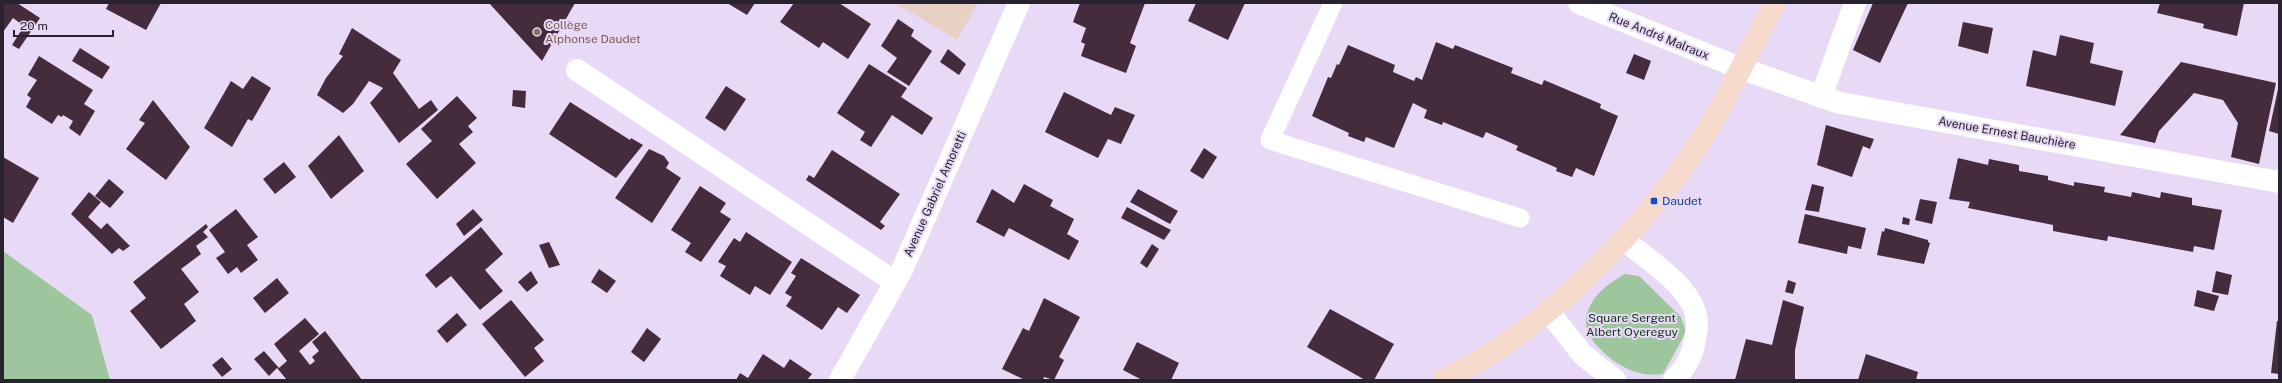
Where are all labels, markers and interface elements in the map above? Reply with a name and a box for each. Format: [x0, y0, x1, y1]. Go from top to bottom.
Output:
street label: Rue André Malraux [1607, 9, 1712, 63]
scale bar [14, 12, 113, 38]
place label: Collège Alphonse Daudet [545, 18, 641, 46]
text: 20 m [20, 19, 48, 33]
marker: Collège Alphonse Daudet [532, 27, 542, 37]
street label: Avenue Ernest Bauchière [1937, 114, 2077, 152]
street label: Avenue Gabriel Amoretti [901, 129, 969, 259]
place label: Daudet [1662, 194, 1703, 208]
marker: Daudet [1649, 196, 1659, 206]
park label: Square Sergent Albert Oyereguy [1586, 311, 1679, 339]

